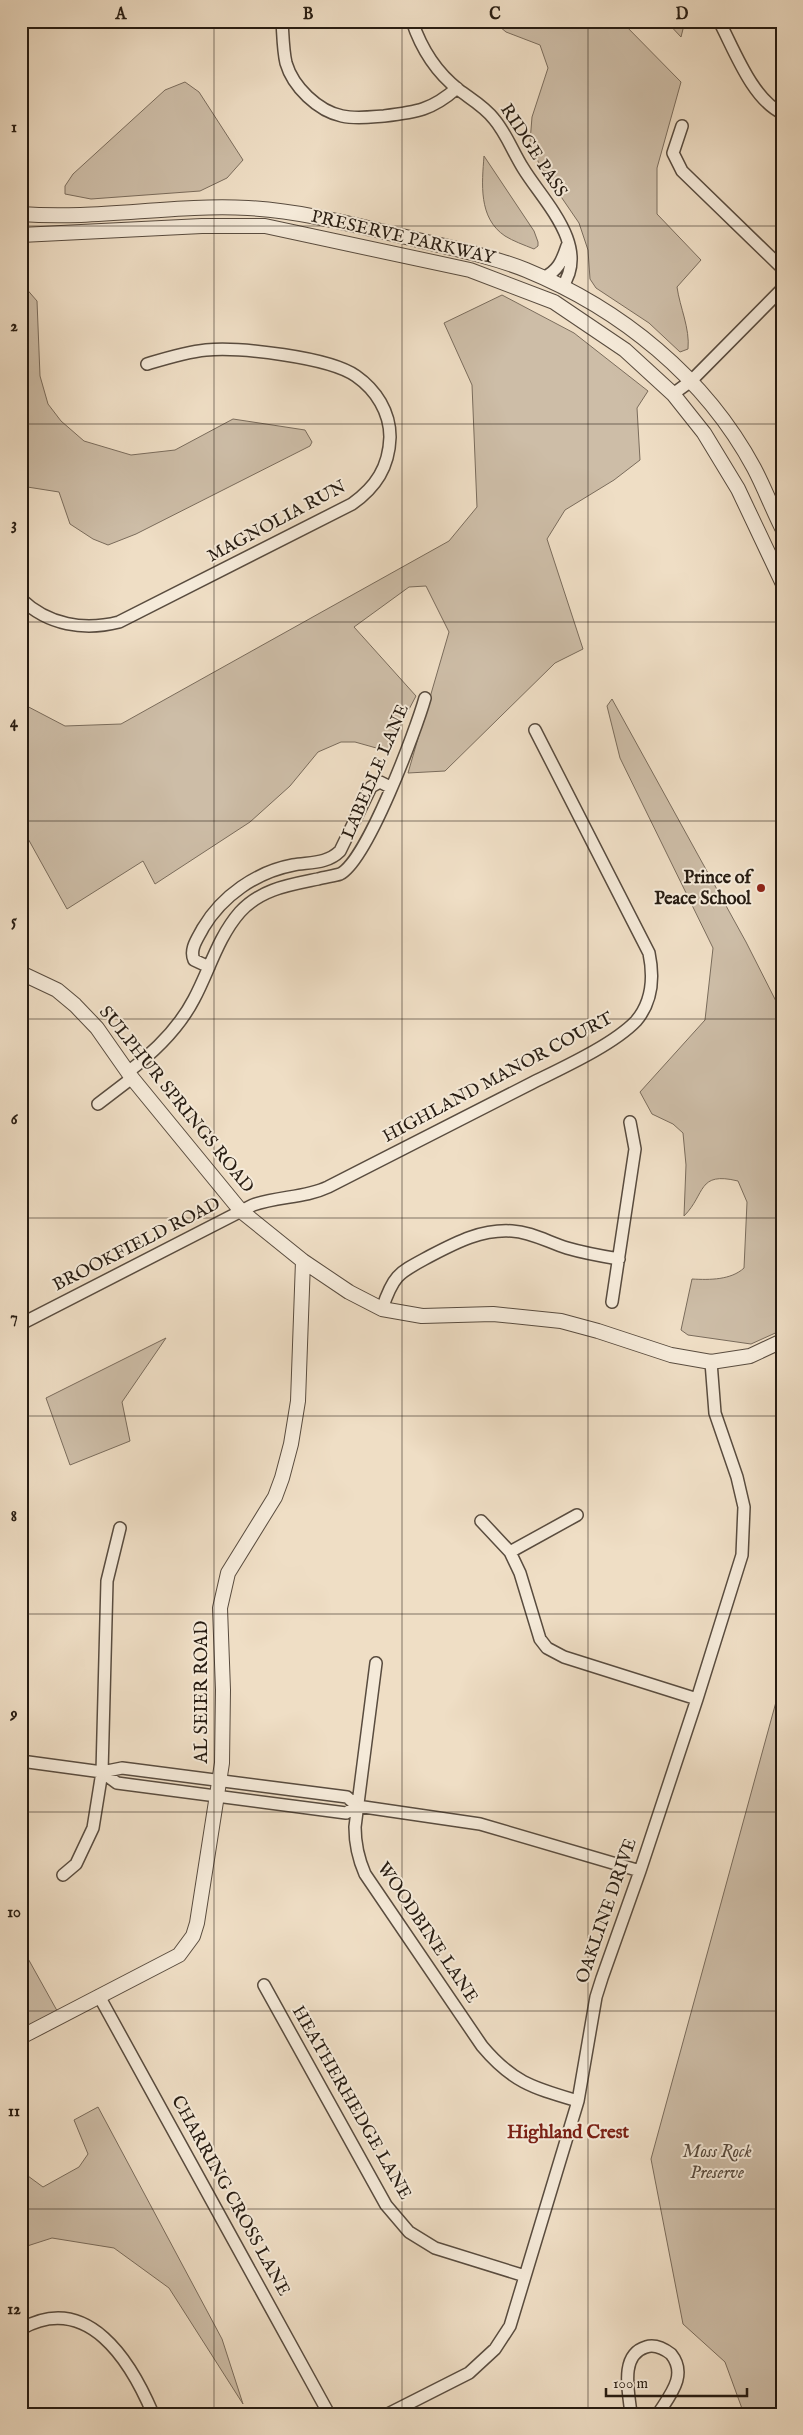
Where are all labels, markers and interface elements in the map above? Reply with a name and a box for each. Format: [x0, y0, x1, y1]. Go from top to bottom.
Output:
text: A [115, 5, 128, 25]
text: B [303, 5, 314, 25]
text: C [489, 5, 501, 25]
text: D [676, 5, 689, 25]
street label: RIDGE PASS [494, 100, 572, 202]
text: 1 [11, 118, 17, 138]
street label: PRESERVE PARKWAY [309, 206, 498, 271]
text: 2 [10, 317, 18, 337]
street label: MAGNOLIA RUN [204, 476, 351, 568]
text: 3 [11, 515, 17, 535]
street label: LABELLE LANE [337, 701, 415, 843]
text: 4 [10, 713, 19, 733]
place label: Prince of Peace School [654, 867, 754, 911]
marker: Prince of Peace School [755, 882, 767, 894]
text: 5 [11, 912, 17, 932]
street label: SULPHUR SPRINGS ROAD [93, 1002, 259, 1198]
street label: HIGHLAND MANOR COURT [379, 1007, 617, 1149]
text: 6 [11, 1110, 19, 1130]
street label: BROOKFIELD ROAD [49, 1193, 225, 1297]
text: 7 [10, 1308, 18, 1328]
text: 8 [11, 1507, 17, 1527]
street label: AL SEIER ROAD [191, 1621, 214, 1764]
text: 9 [10, 1705, 18, 1725]
street label: OAKLINE DRIVE [571, 1835, 643, 1987]
street label: WOODBINE LANE [371, 1858, 483, 2008]
text: 10 [7, 1903, 21, 1923]
street label: HEATHERHEDGE LANE [286, 2002, 416, 2204]
street label: CHARRING CROSS LANE [165, 2092, 295, 2300]
text: 11 [8, 2102, 20, 2122]
district label: Highland Crest [507, 2121, 629, 2145]
park label: Moss Rock Preserve [682, 2141, 752, 2185]
text: 12 [7, 2300, 21, 2320]
scale bar [606, 2365, 747, 2397]
text: 100 m [613, 2374, 649, 2393]

